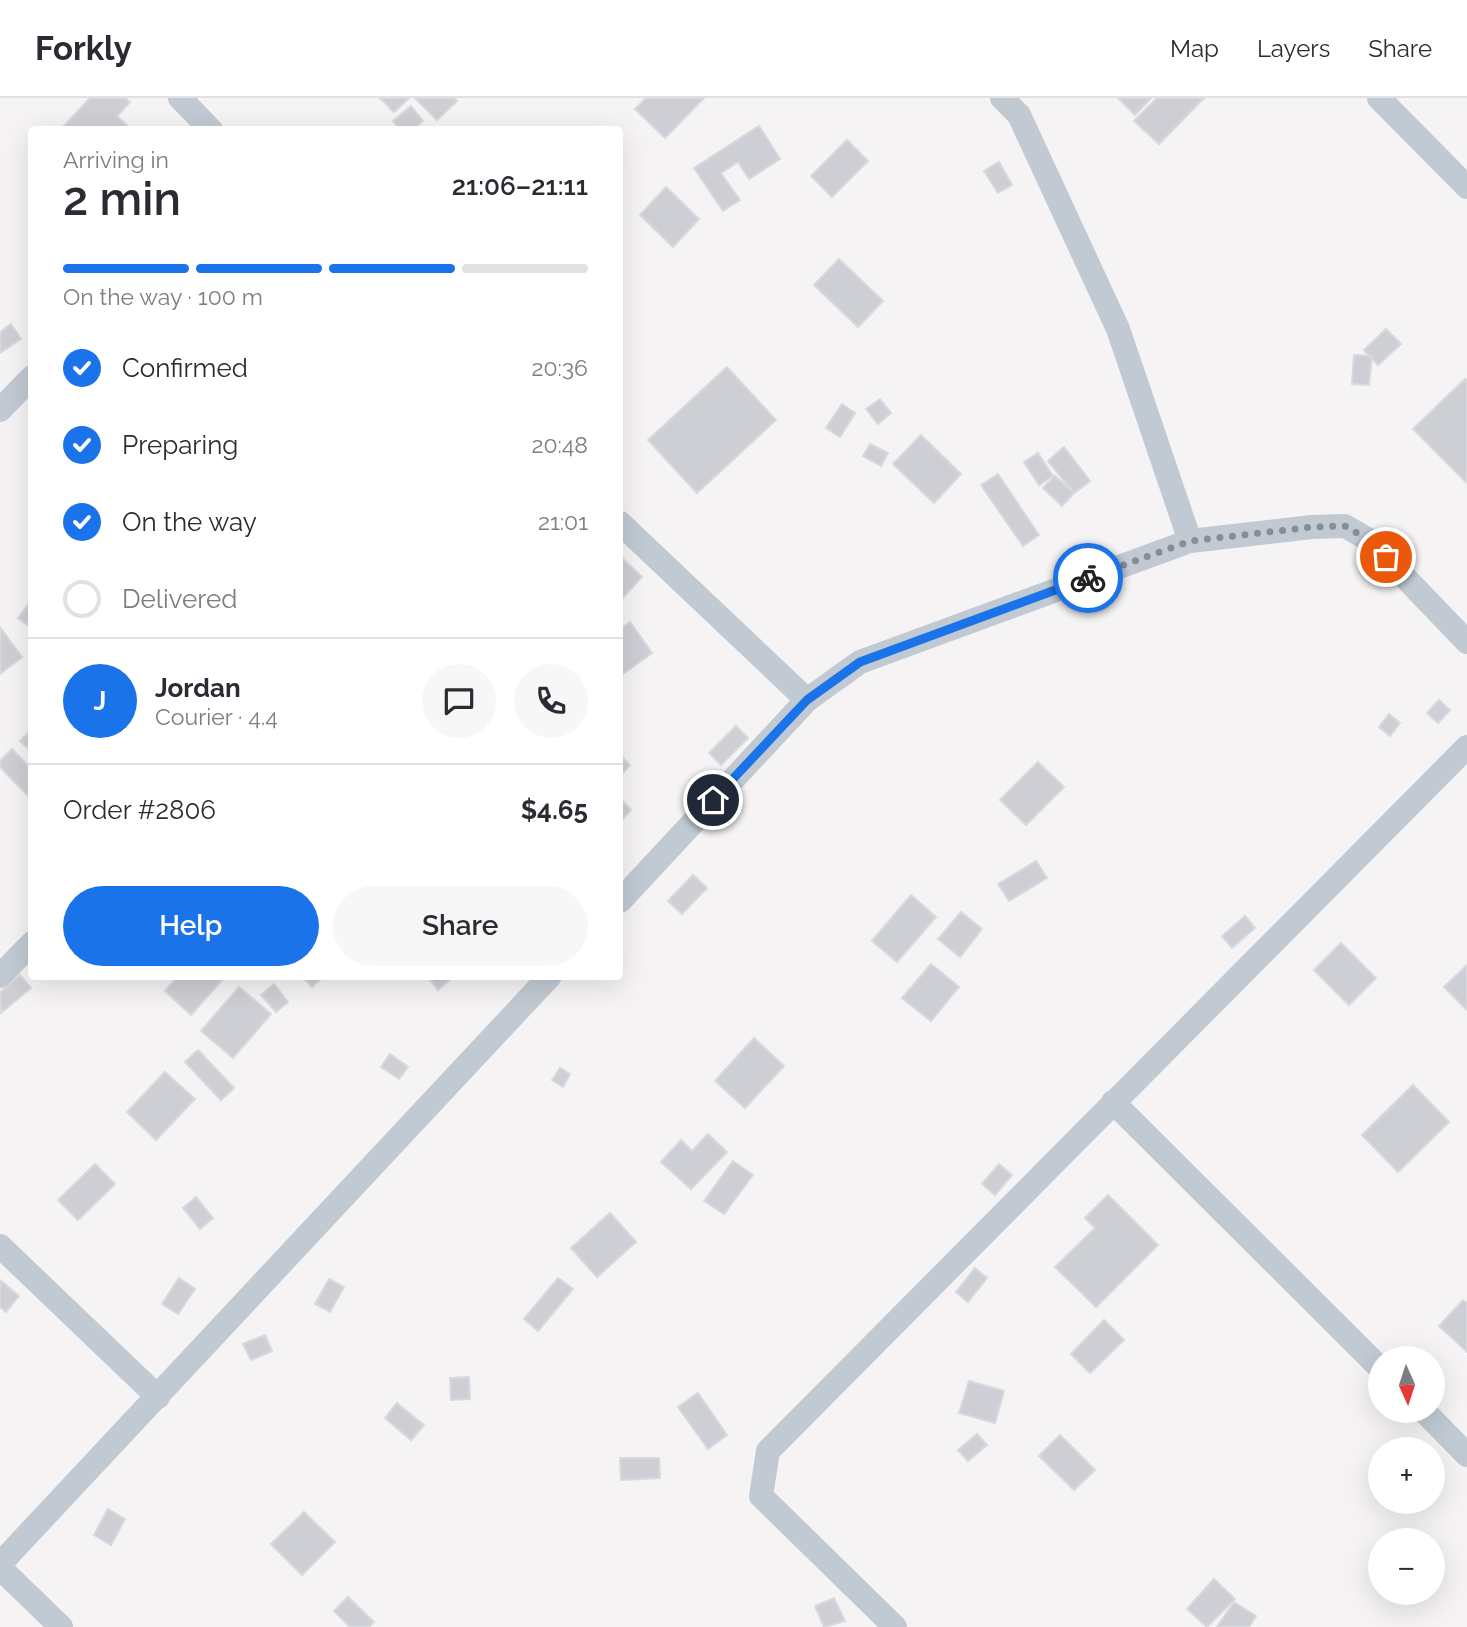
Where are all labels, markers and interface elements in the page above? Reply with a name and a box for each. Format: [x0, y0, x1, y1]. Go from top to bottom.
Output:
text: Forkly [35, 29, 132, 68]
text: Map [1170, 34, 1219, 63]
text: Layers [1257, 34, 1330, 63]
text: Share [1368, 34, 1432, 63]
text: Arriving in [63, 146, 169, 173]
text: 21:06–21:11 [452, 171, 588, 201]
text: 2 min [63, 172, 181, 226]
text: On the way · 100 m [63, 283, 263, 310]
icon: check [63, 349, 101, 387]
text: Confirmed [122, 353, 248, 383]
text: 20:36 [531, 354, 588, 381]
icon: check [63, 426, 101, 464]
text: Preparing [122, 430, 238, 460]
text: 20:48 [531, 431, 588, 458]
icon: check [63, 503, 101, 541]
text: On the way [122, 507, 257, 537]
text: 21:01 [538, 508, 588, 535]
pin [1356, 527, 1416, 587]
icon: bag [1367, 538, 1405, 576]
courier [1053, 543, 1123, 613]
icon: bike [1069, 559, 1107, 597]
text: Delivered [122, 584, 237, 614]
button: chat [422, 664, 496, 738]
button: phone [514, 664, 588, 738]
text: Jordan [155, 673, 241, 703]
text: J [94, 686, 106, 716]
text: Courier · 4.4 [155, 703, 278, 730]
pin [683, 770, 743, 830]
icon: home [694, 781, 732, 819]
text: Order #2806 [63, 795, 216, 825]
text: $4.65 [521, 795, 588, 825]
button: Help [63, 886, 319, 966]
button: Share [333, 886, 588, 966]
north arrow [1368, 1346, 1446, 1423]
map controls [1368, 1346, 1445, 1605]
button: + [1368, 1437, 1445, 1514]
button: − [1368, 1528, 1445, 1605]

